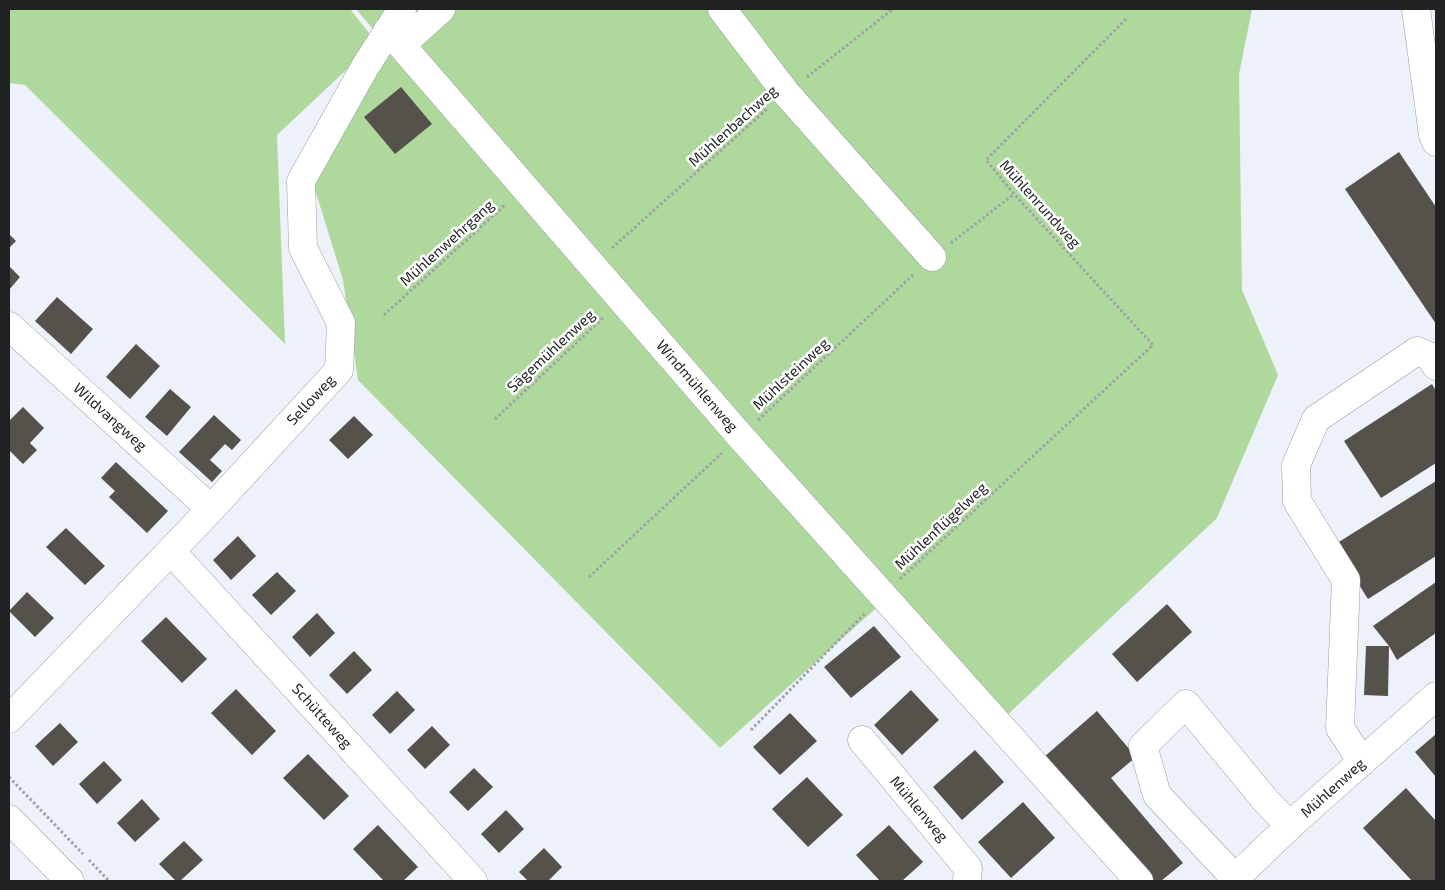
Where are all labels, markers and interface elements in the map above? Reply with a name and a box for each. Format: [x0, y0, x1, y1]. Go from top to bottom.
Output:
street label: Mühlenbachweg [684, 80, 781, 170]
street label: Mühlenrundweg [996, 156, 1085, 252]
street label: Mühlenwehrgang [396, 195, 498, 289]
street label: Sägemühlenweg [503, 305, 598, 396]
street label: Mühlsteinweg [749, 333, 833, 413]
street label: Windmühlenweg [653, 336, 743, 435]
street label: Selloweg [282, 370, 339, 428]
street label: Wildvangweg [70, 378, 152, 454]
street label: Mühlenflügelweg [890, 477, 991, 573]
street label: Schütteweg [289, 679, 357, 752]
street label: Mühlenweg [1296, 753, 1369, 821]
street label: Mühlenweg [887, 772, 953, 845]

